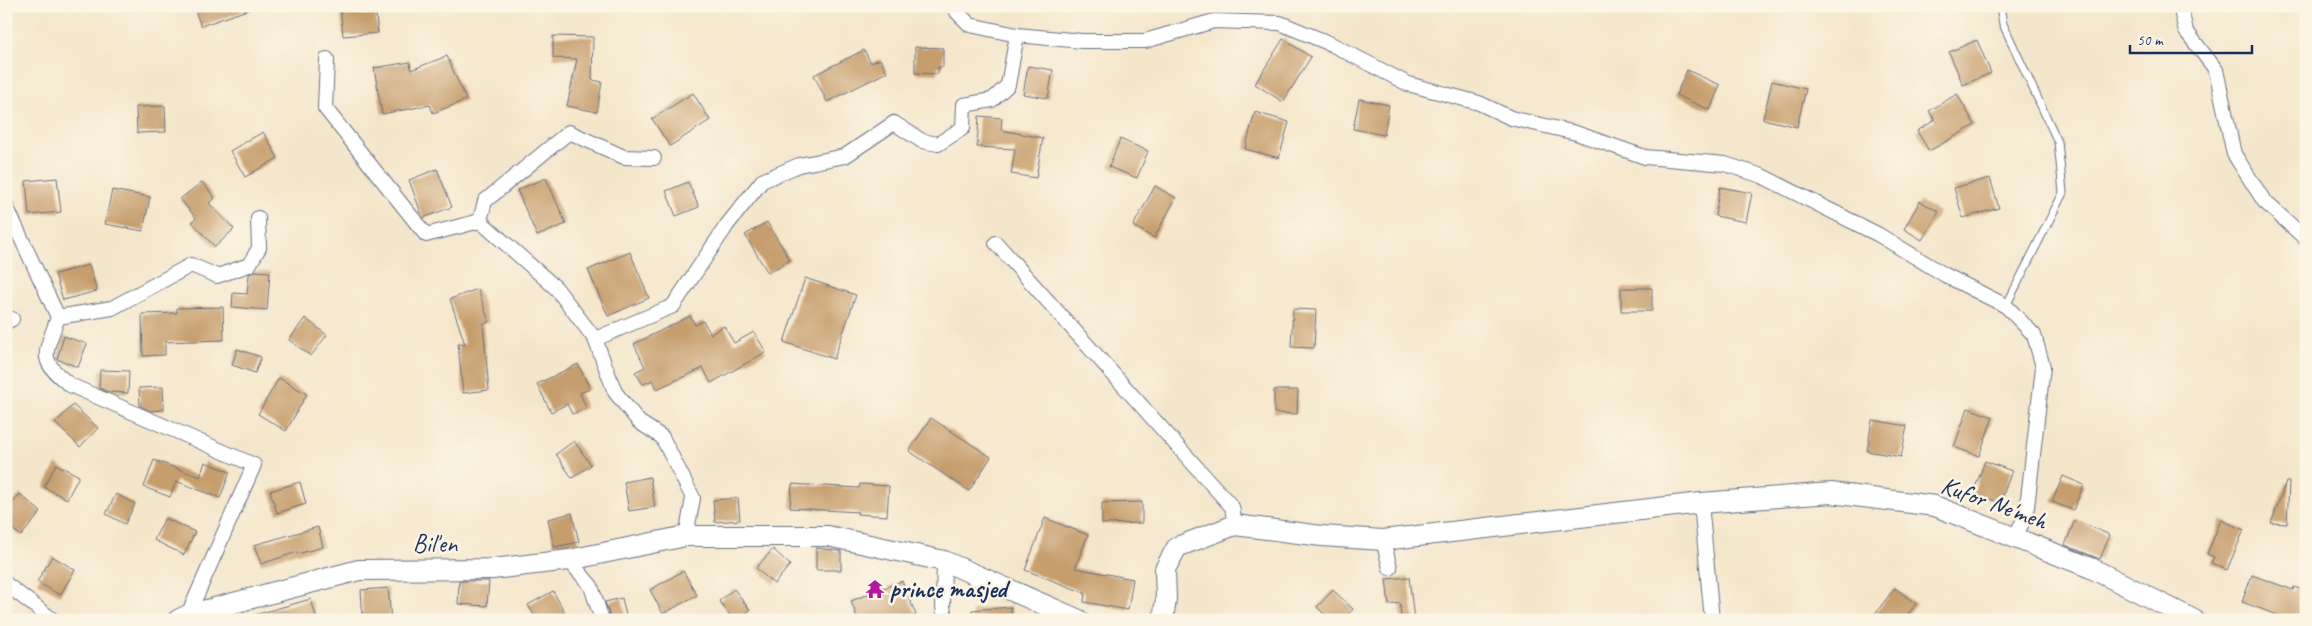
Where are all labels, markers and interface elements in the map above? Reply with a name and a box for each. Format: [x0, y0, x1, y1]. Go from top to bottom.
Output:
scale bar [2130, 22, 2252, 54]
text: 50 m [2137, 31, 2164, 50]
street label: Kufor Ne'meh [1937, 469, 2053, 537]
street label: Bil'en [413, 528, 458, 560]
place label: prince masjed [890, 573, 1012, 605]
temple icon: prince masjed [864, 578, 886, 600]

